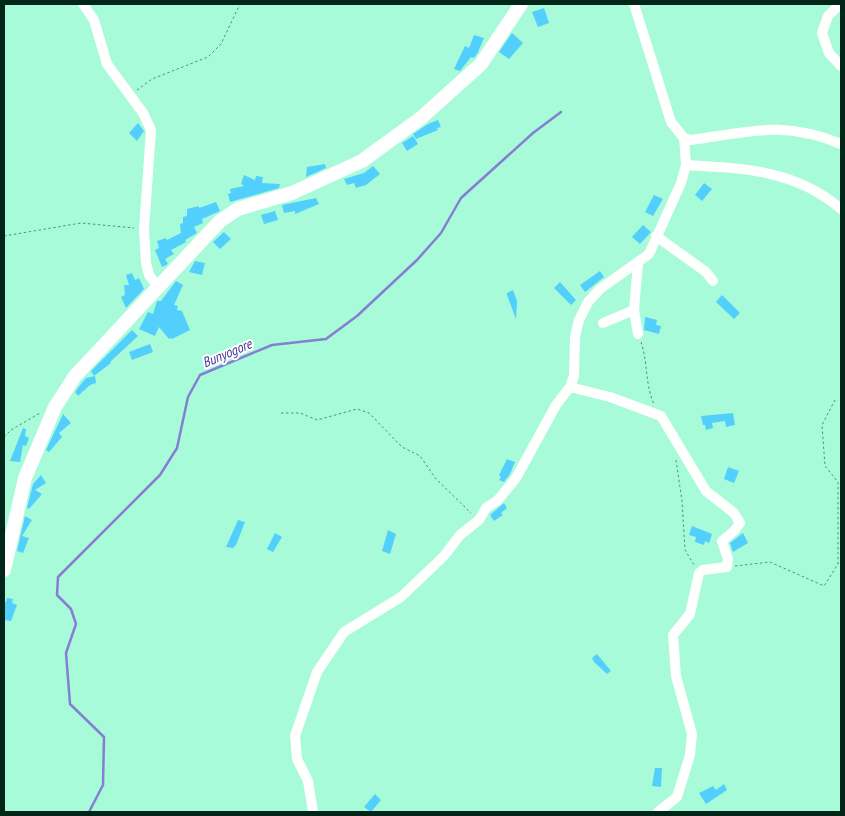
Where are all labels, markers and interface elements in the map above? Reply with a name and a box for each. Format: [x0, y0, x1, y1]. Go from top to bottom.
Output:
water label: Bunyogore [200, 334, 255, 371]

